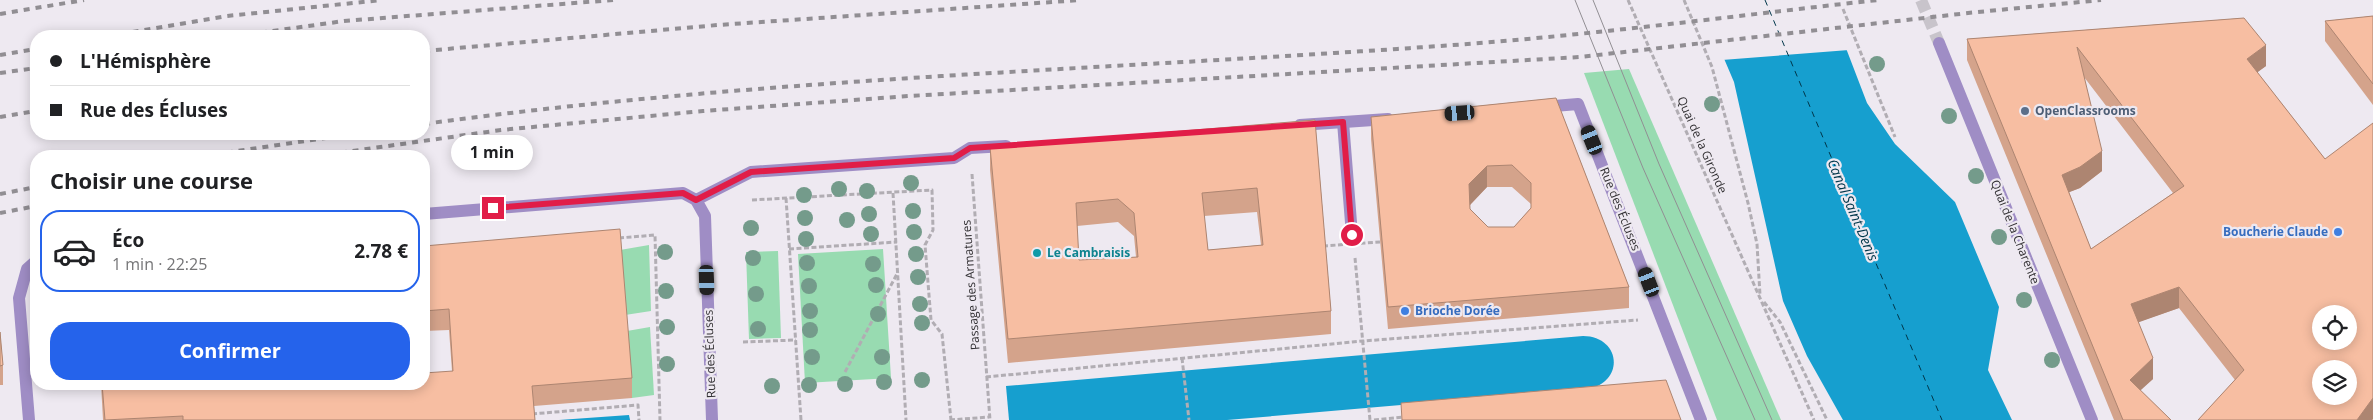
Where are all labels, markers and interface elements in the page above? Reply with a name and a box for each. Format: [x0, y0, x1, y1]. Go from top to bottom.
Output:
text: L'Hémisphère [80, 48, 211, 74]
street label: Quai de la Gironde [1673, 93, 1732, 196]
text: Rue des Écluses [80, 97, 228, 123]
place label: OpenClassrooms [2035, 102, 2136, 119]
car [1444, 104, 1475, 122]
marker: OpenClassrooms [2019, 105, 2031, 117]
car [1579, 123, 1604, 157]
callout: 1 min [452, 136, 534, 170]
text: 1 min [470, 141, 514, 163]
water label: Canal Saint-Denis [1823, 156, 1883, 264]
text: Choisir une course [50, 165, 253, 195]
street label: Rue des Écluses [1596, 165, 1645, 253]
street label: Quai de la Charente [1987, 177, 2044, 287]
route end [482, 197, 504, 219]
street label: Passage des Armatures [957, 219, 984, 351]
place label: Boucherie Claude [2223, 223, 2328, 240]
route start [1341, 224, 1363, 246]
marker: Boucherie Claude [2332, 226, 2344, 238]
text: Éco [112, 227, 144, 253]
icon: car [52, 229, 97, 274]
text: 2.78 € [354, 238, 408, 264]
place label: Le Cambraisis [1047, 244, 1130, 261]
marker: Le Cambraisis [1031, 247, 1043, 259]
text: 1 min · 22:25 [112, 253, 207, 275]
car [698, 265, 715, 295]
car [1636, 265, 1661, 299]
place label: Brioche Dorée [1415, 302, 1500, 319]
marker: Brioche Dorée [1399, 305, 1411, 317]
map controls [2312, 305, 2357, 405]
button: locate [2312, 305, 2357, 350]
street label: Rue des Écluses [699, 309, 720, 399]
button: Confirmer [50, 322, 410, 380]
button: layers [2312, 360, 2357, 405]

